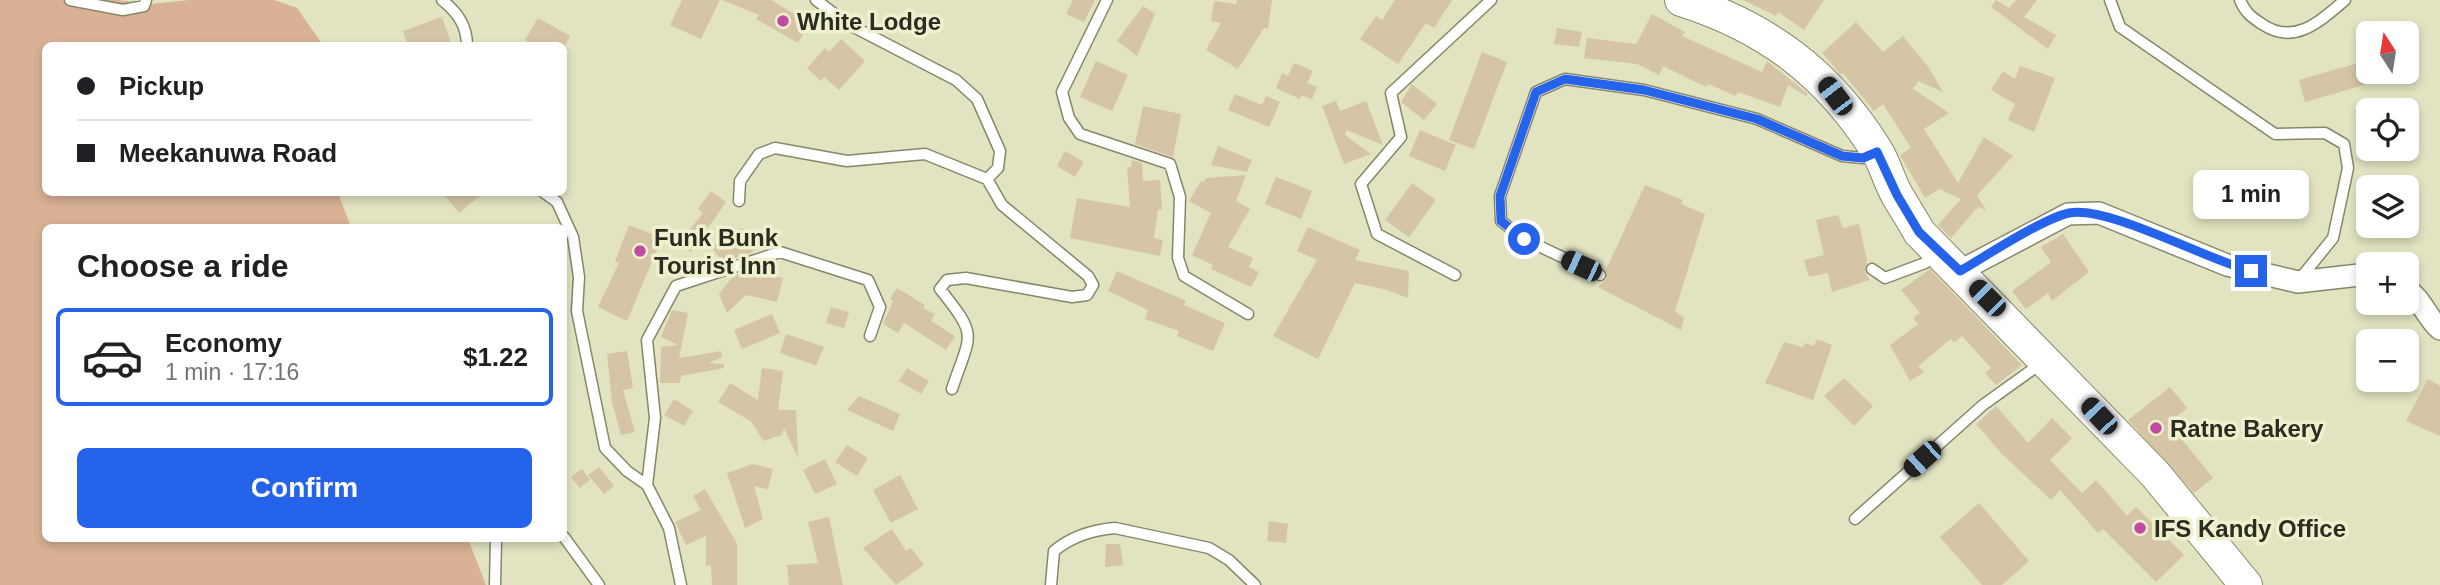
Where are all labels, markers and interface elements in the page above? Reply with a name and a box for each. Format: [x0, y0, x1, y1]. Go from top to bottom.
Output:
place label: White Lodge [797, 8, 941, 35]
marker: White Lodge [775, 13, 791, 29]
north arrow [2356, 21, 2418, 84]
map controls [2356, 21, 2419, 392]
text: Pickup [119, 71, 204, 101]
car [1814, 73, 1857, 119]
button: locate [2356, 98, 2419, 161]
text: Meekanuwa Road [119, 138, 337, 168]
callout: 1 min [2193, 170, 2309, 218]
button: layers [2356, 175, 2419, 238]
text: 1 min [2221, 181, 2281, 207]
route start [1508, 223, 1540, 255]
place label: Funk Bunk Tourist Inn [654, 224, 779, 279]
marker: Funk Bunk Tourist Inn [632, 243, 648, 259]
text: Choose a ride [77, 248, 289, 284]
car [1558, 248, 1605, 284]
button: + [2356, 252, 2419, 315]
route end [2235, 255, 2267, 287]
car [1965, 276, 2010, 320]
icon: car [81, 326, 144, 389]
text: Economy [165, 328, 282, 358]
button: − [2356, 329, 2419, 392]
text: $1.22 [463, 342, 528, 372]
text: 1 min · 17:16 [165, 359, 299, 385]
car [2077, 393, 2122, 439]
place label: Ratne Bakery [2170, 415, 2324, 442]
marker: Ratne Bakery [2148, 420, 2164, 436]
car [1900, 437, 1945, 481]
button: Confirm [77, 448, 532, 528]
place label: IFS Kandy Office [2154, 515, 2346, 542]
marker: IFS Kandy Office [2132, 520, 2148, 536]

